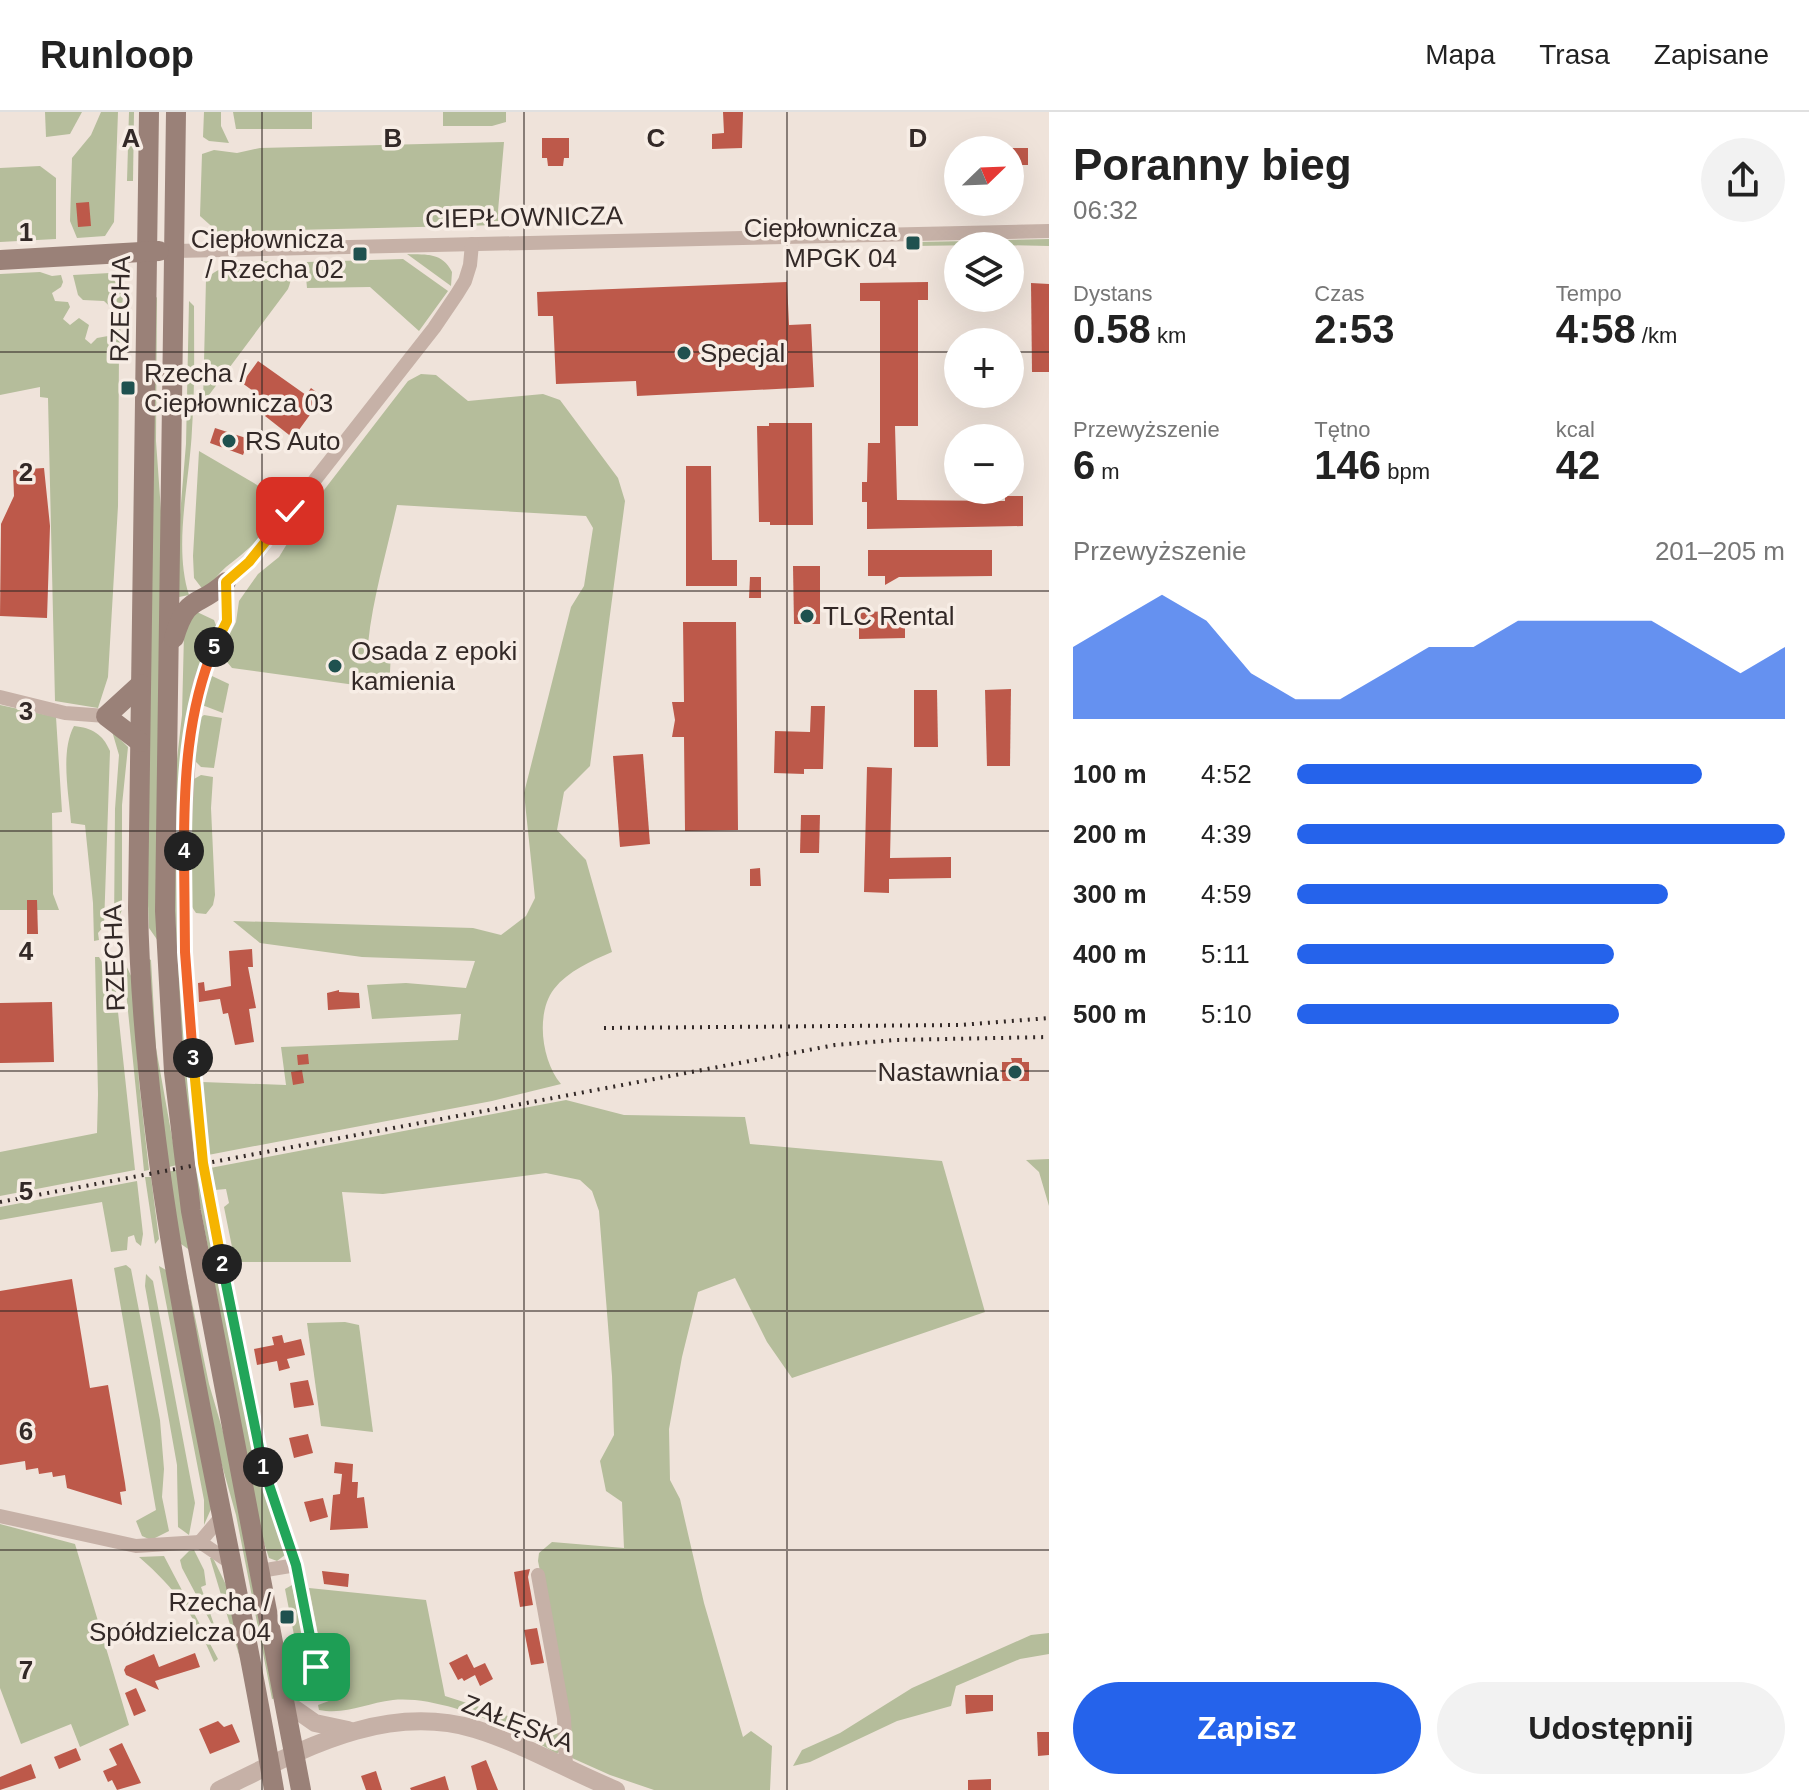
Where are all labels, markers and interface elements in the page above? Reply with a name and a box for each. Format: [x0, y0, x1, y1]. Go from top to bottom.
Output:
text: Runloop [40, 34, 194, 76]
text: Mapa [1425, 39, 1495, 70]
text: Trasa [1539, 39, 1610, 70]
text: Zapisane [1654, 39, 1769, 70]
text: A [122, 123, 141, 153]
text: B [384, 123, 402, 153]
text: C [647, 123, 666, 153]
text: D [909, 123, 927, 153]
north arrow [944, 136, 1024, 216]
map controls [944, 136, 1024, 504]
button: share [1701, 138, 1785, 222]
text: Poranny bieg [1073, 140, 1352, 189]
text: 06:32 [1073, 195, 1138, 225]
street label: CIEPŁOWNICZA [425, 200, 624, 234]
place label: Ciepłownicza MPGK 04 [744, 213, 898, 273]
text: 1 [19, 217, 33, 247]
place label: Ciepłownicza / Rzecha 02 [191, 224, 345, 284]
button: layers [944, 232, 1024, 312]
marker: Ciepłownicza MPGK 04 [904, 234, 922, 252]
marker: Ciepłownicza / Rzecha 02 [351, 245, 369, 263]
street label: RZECHA [104, 255, 136, 363]
text: Dystans [1073, 281, 1152, 306]
text: Czas [1314, 281, 1364, 306]
text: Tempo [1556, 281, 1622, 306]
text: 0.58 [1073, 307, 1151, 351]
text: 2:53 [1314, 307, 1394, 351]
text: 4:58 [1556, 307, 1636, 351]
text: km [1151, 323, 1186, 348]
text: /km [1636, 323, 1677, 348]
button: + [944, 328, 1024, 408]
place label: Specjal [700, 338, 785, 368]
marker: Specjal [675, 344, 693, 362]
place label: Rzecha / Ciepłownicza 03 [144, 358, 333, 418]
marker: Rzecha / Ciepłownicza 03 [119, 379, 137, 397]
text: Przewyższenie [1073, 417, 1220, 442]
text: Tętno [1314, 417, 1371, 442]
text: kcal [1556, 417, 1595, 442]
button: − [944, 424, 1024, 504]
place label: RS Auto [245, 426, 340, 456]
marker: RS Auto [220, 432, 238, 450]
text: 6 [1073, 443, 1095, 487]
text: 146 [1314, 443, 1381, 487]
text: 42 [1556, 443, 1600, 487]
text: 2 [19, 457, 33, 487]
text: m [1095, 459, 1120, 484]
text: bpm [1381, 459, 1430, 484]
pin [256, 477, 324, 545]
icon: check [268, 489, 312, 533]
text: Przewyższenie [1073, 536, 1246, 566]
text: 201–205 m [1655, 536, 1785, 566]
place label: TLC Rental [823, 601, 955, 631]
marker: TLC Rental [798, 607, 816, 625]
pin: 5 [194, 627, 234, 667]
text: 5 [208, 634, 220, 659]
place label: Osada z epoki kamienia [351, 636, 517, 696]
marker: Osada z epoki kamienia [326, 657, 344, 675]
text: 3 [19, 696, 33, 726]
text: 100 m [1073, 759, 1147, 789]
text: 4:52 [1201, 759, 1252, 789]
text: 200 m [1073, 819, 1147, 849]
text: 4:39 [1201, 819, 1252, 849]
pin: 4 [164, 831, 204, 871]
text: 4 [178, 838, 190, 863]
text: 300 m [1073, 879, 1147, 909]
text: 4:59 [1201, 879, 1252, 909]
street label: RZECHA [97, 903, 131, 1012]
text: 4 [19, 936, 34, 966]
text: 400 m [1073, 939, 1147, 969]
text: 5:11 [1201, 939, 1250, 969]
text: 500 m [1073, 999, 1147, 1029]
text: 5:10 [1201, 999, 1252, 1029]
pin: 3 [173, 1038, 213, 1078]
text: 3 [187, 1045, 199, 1070]
place label: Nastawnia [878, 1057, 1000, 1087]
marker: Nastawnia [1006, 1063, 1024, 1081]
text: 5 [19, 1176, 33, 1206]
pin: 2 [202, 1244, 242, 1284]
text: 2 [216, 1251, 228, 1276]
text: 6 [19, 1416, 33, 1446]
pin: 1 [243, 1447, 283, 1487]
text: 1 [257, 1454, 269, 1479]
place label: Rzecha / Spółdzielcza 04 [89, 1587, 272, 1647]
marker: Rzecha / Spółdzielcza 04 [278, 1608, 296, 1626]
pin [282, 1633, 350, 1701]
icon: arrive [294, 1645, 338, 1689]
text: 7 [19, 1655, 33, 1685]
button: Zapisz [1073, 1682, 1421, 1774]
button: Udostępnij [1437, 1682, 1785, 1774]
street label: ZAŁĘSKA [458, 1688, 579, 1758]

